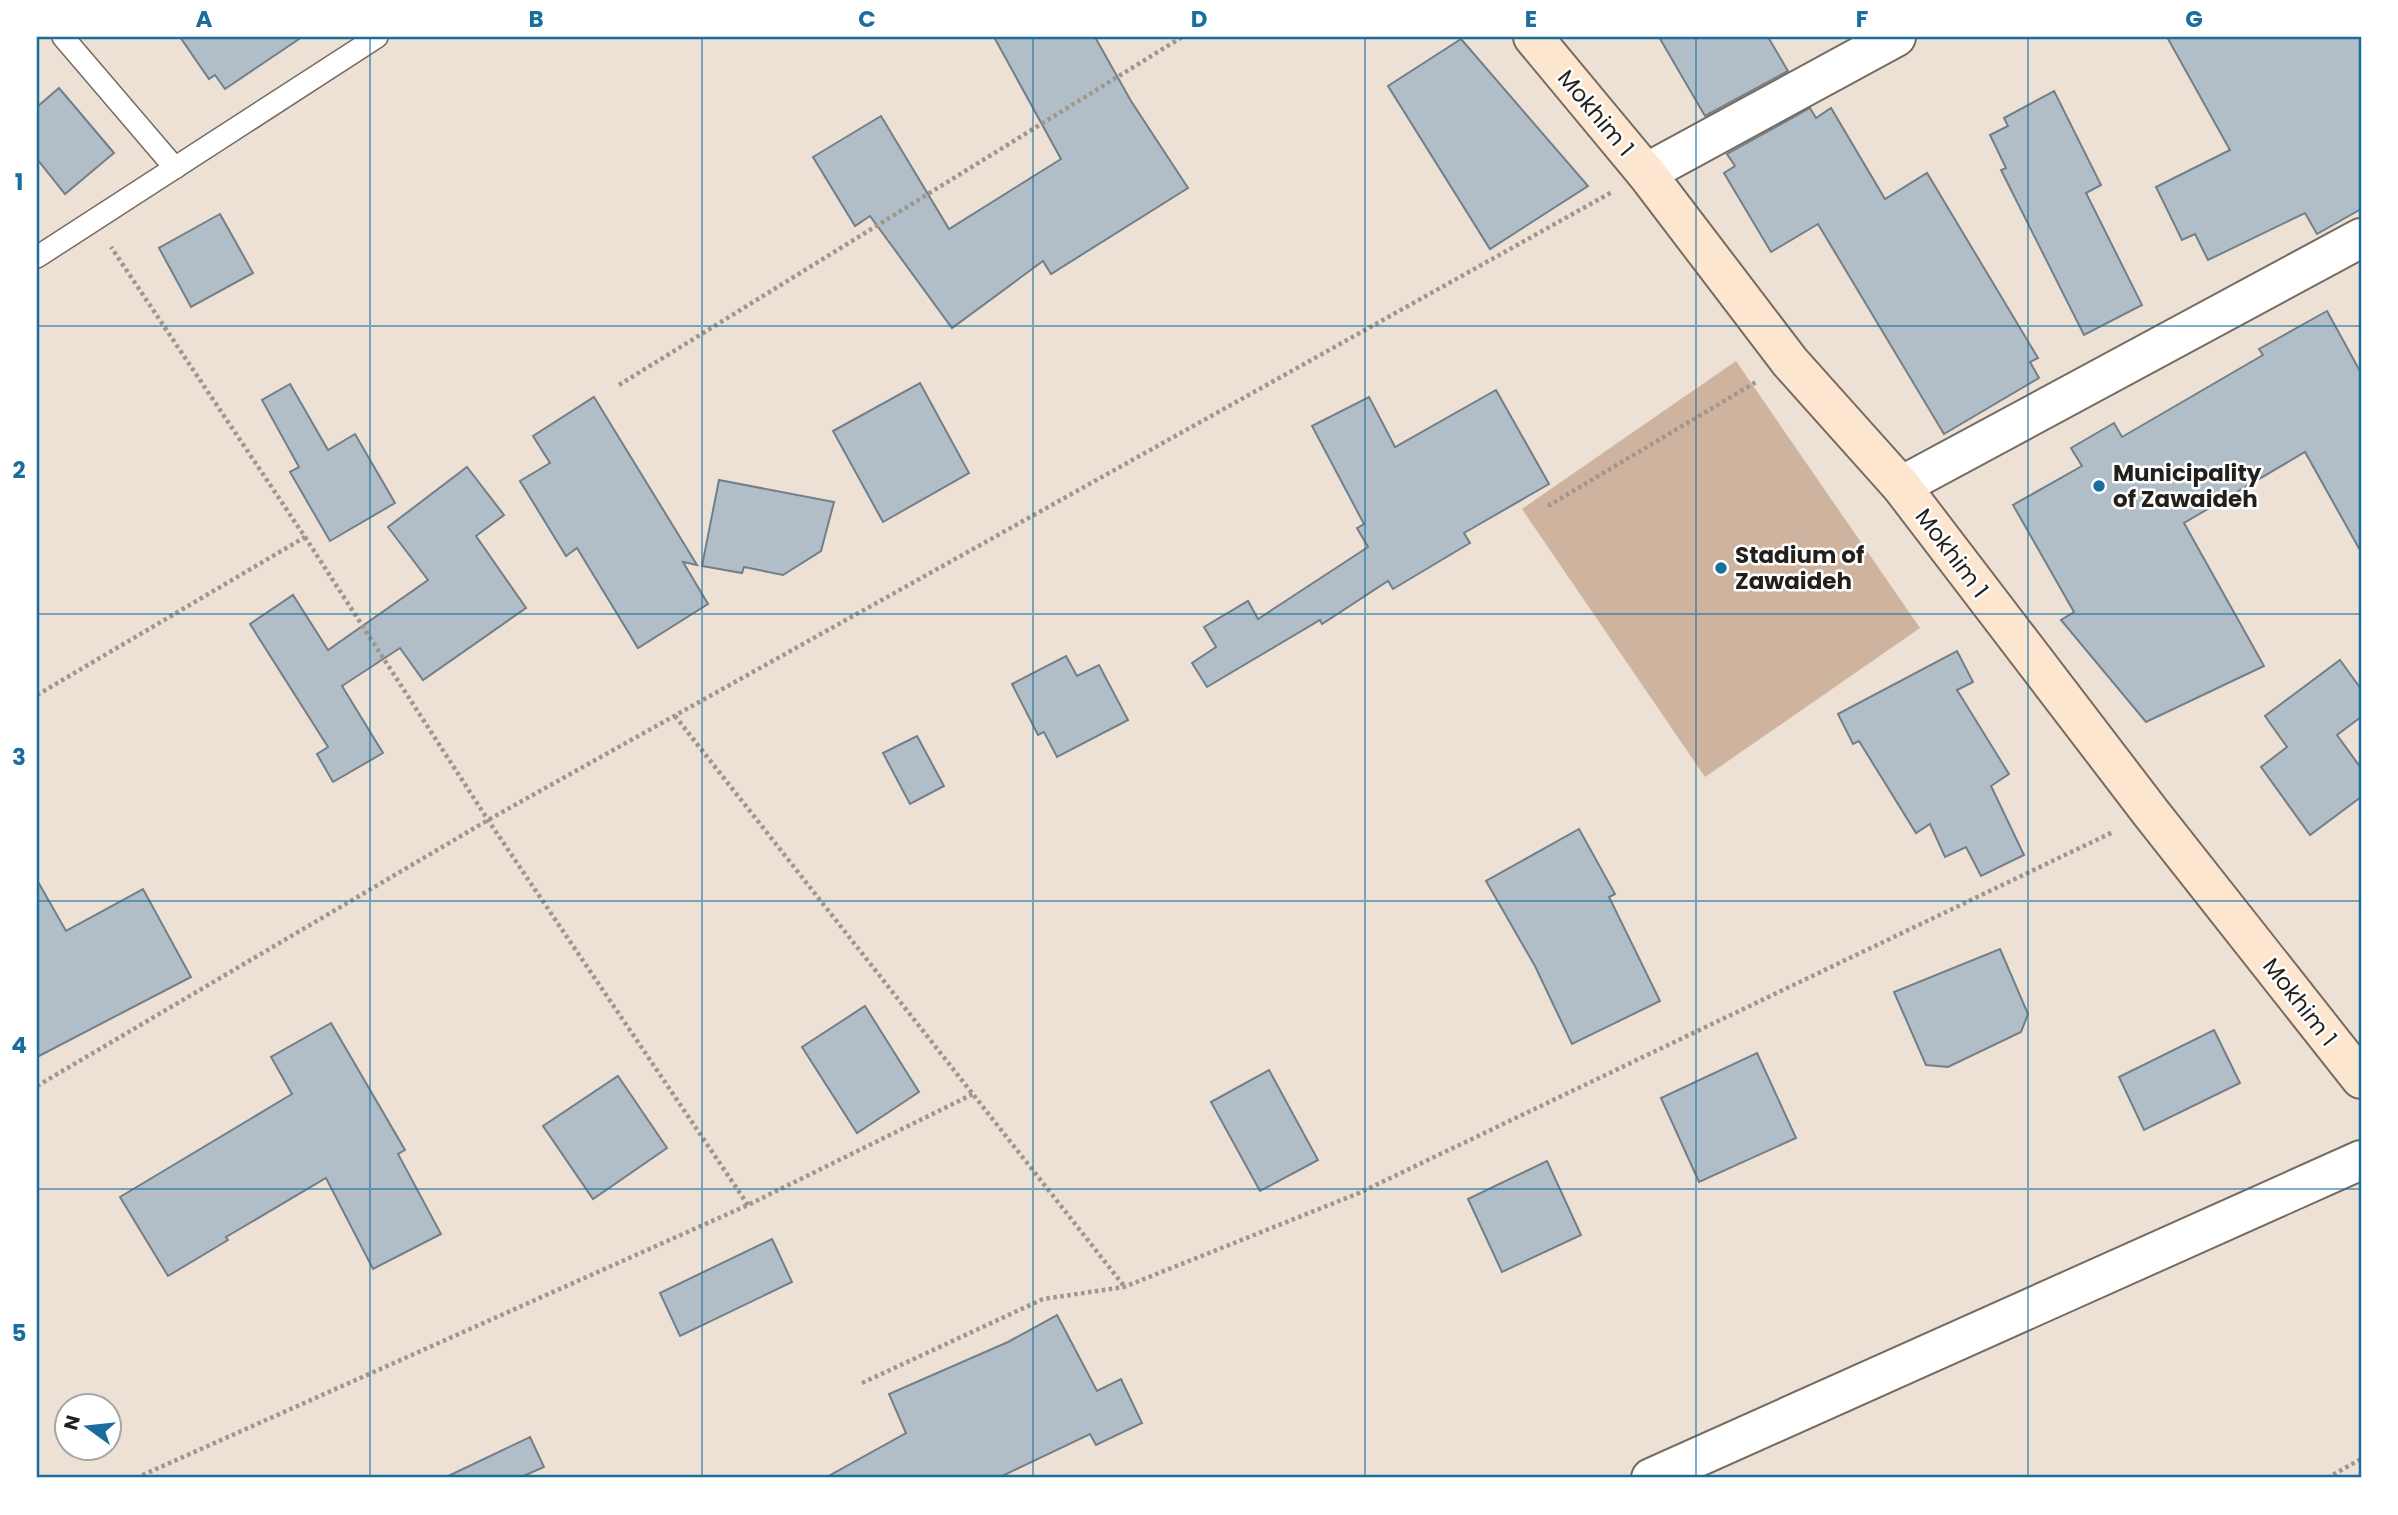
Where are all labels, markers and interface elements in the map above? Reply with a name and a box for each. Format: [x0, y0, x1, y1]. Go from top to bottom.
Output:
text: A [196, 3, 213, 35]
text: B [528, 3, 544, 35]
text: C [858, 3, 876, 35]
text: D [1191, 3, 1207, 35]
text: E [1525, 3, 1537, 35]
text: F [1856, 3, 1868, 35]
text: G [2185, 3, 2203, 35]
street label: Mokhim 1 [1550, 63, 1642, 163]
text: 1 [15, 166, 23, 198]
text: 2 [12, 454, 26, 486]
place label: Municipality of Zawaideh [2113, 457, 2262, 515]
marker: Municipality of Zawaideh [2091, 478, 2107, 494]
street label: Mokhim 1 [1908, 502, 1996, 604]
place label: Stadium of Zawaideh [1735, 539, 1864, 597]
marker: Stadium of Zawaideh [1713, 560, 1729, 576]
text: 3 [12, 741, 26, 773]
street label: Mokhim 1 [2255, 951, 2345, 1053]
text: 4 [11, 1029, 27, 1061]
text: 5 [12, 1317, 26, 1349]
north arrow [52, 1392, 122, 1462]
text: N [57, 1412, 87, 1433]

